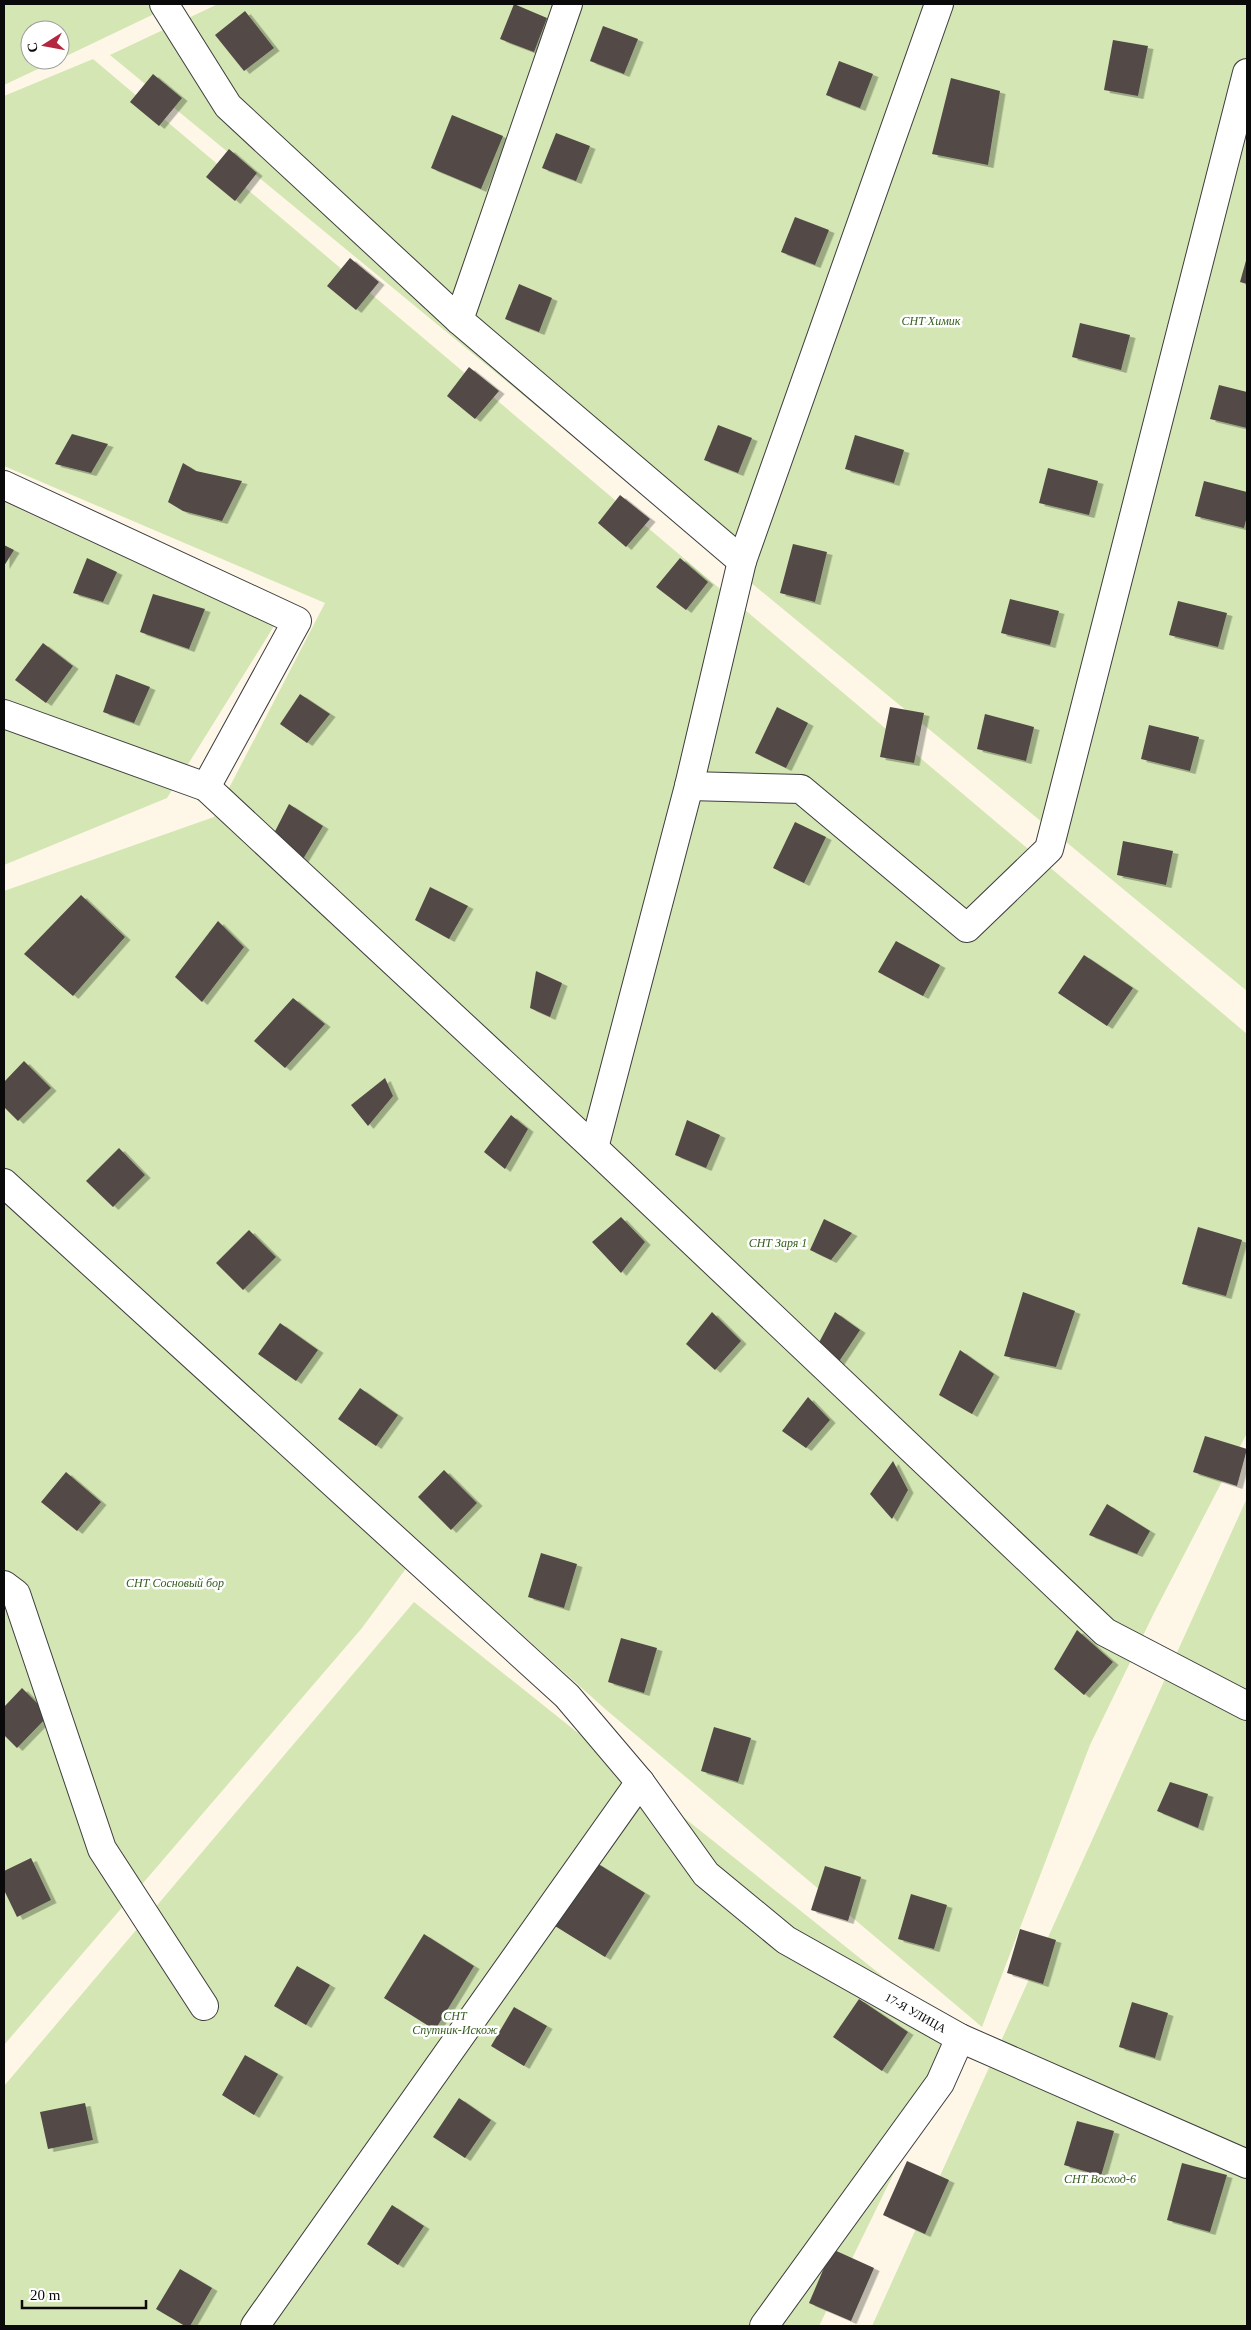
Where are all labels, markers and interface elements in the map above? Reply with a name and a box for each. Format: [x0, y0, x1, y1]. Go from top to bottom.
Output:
north arrow [20, 20, 70, 70]
text: С [24, 41, 41, 54]
park label: СНТ Химик [902, 314, 961, 328]
park label: СНТ Заря 1 [749, 1236, 807, 1250]
park label: СНТ Сосновый бор [126, 1576, 224, 1590]
street label: 17-Я УЛИЦА [882, 1990, 949, 2036]
park label: СНТ Спутник-Искож [412, 2009, 498, 2037]
park label: СНТ Восход-6 [1064, 2172, 1136, 2186]
scale bar [22, 2278, 146, 2310]
text: 20 m [30, 2287, 61, 2303]

